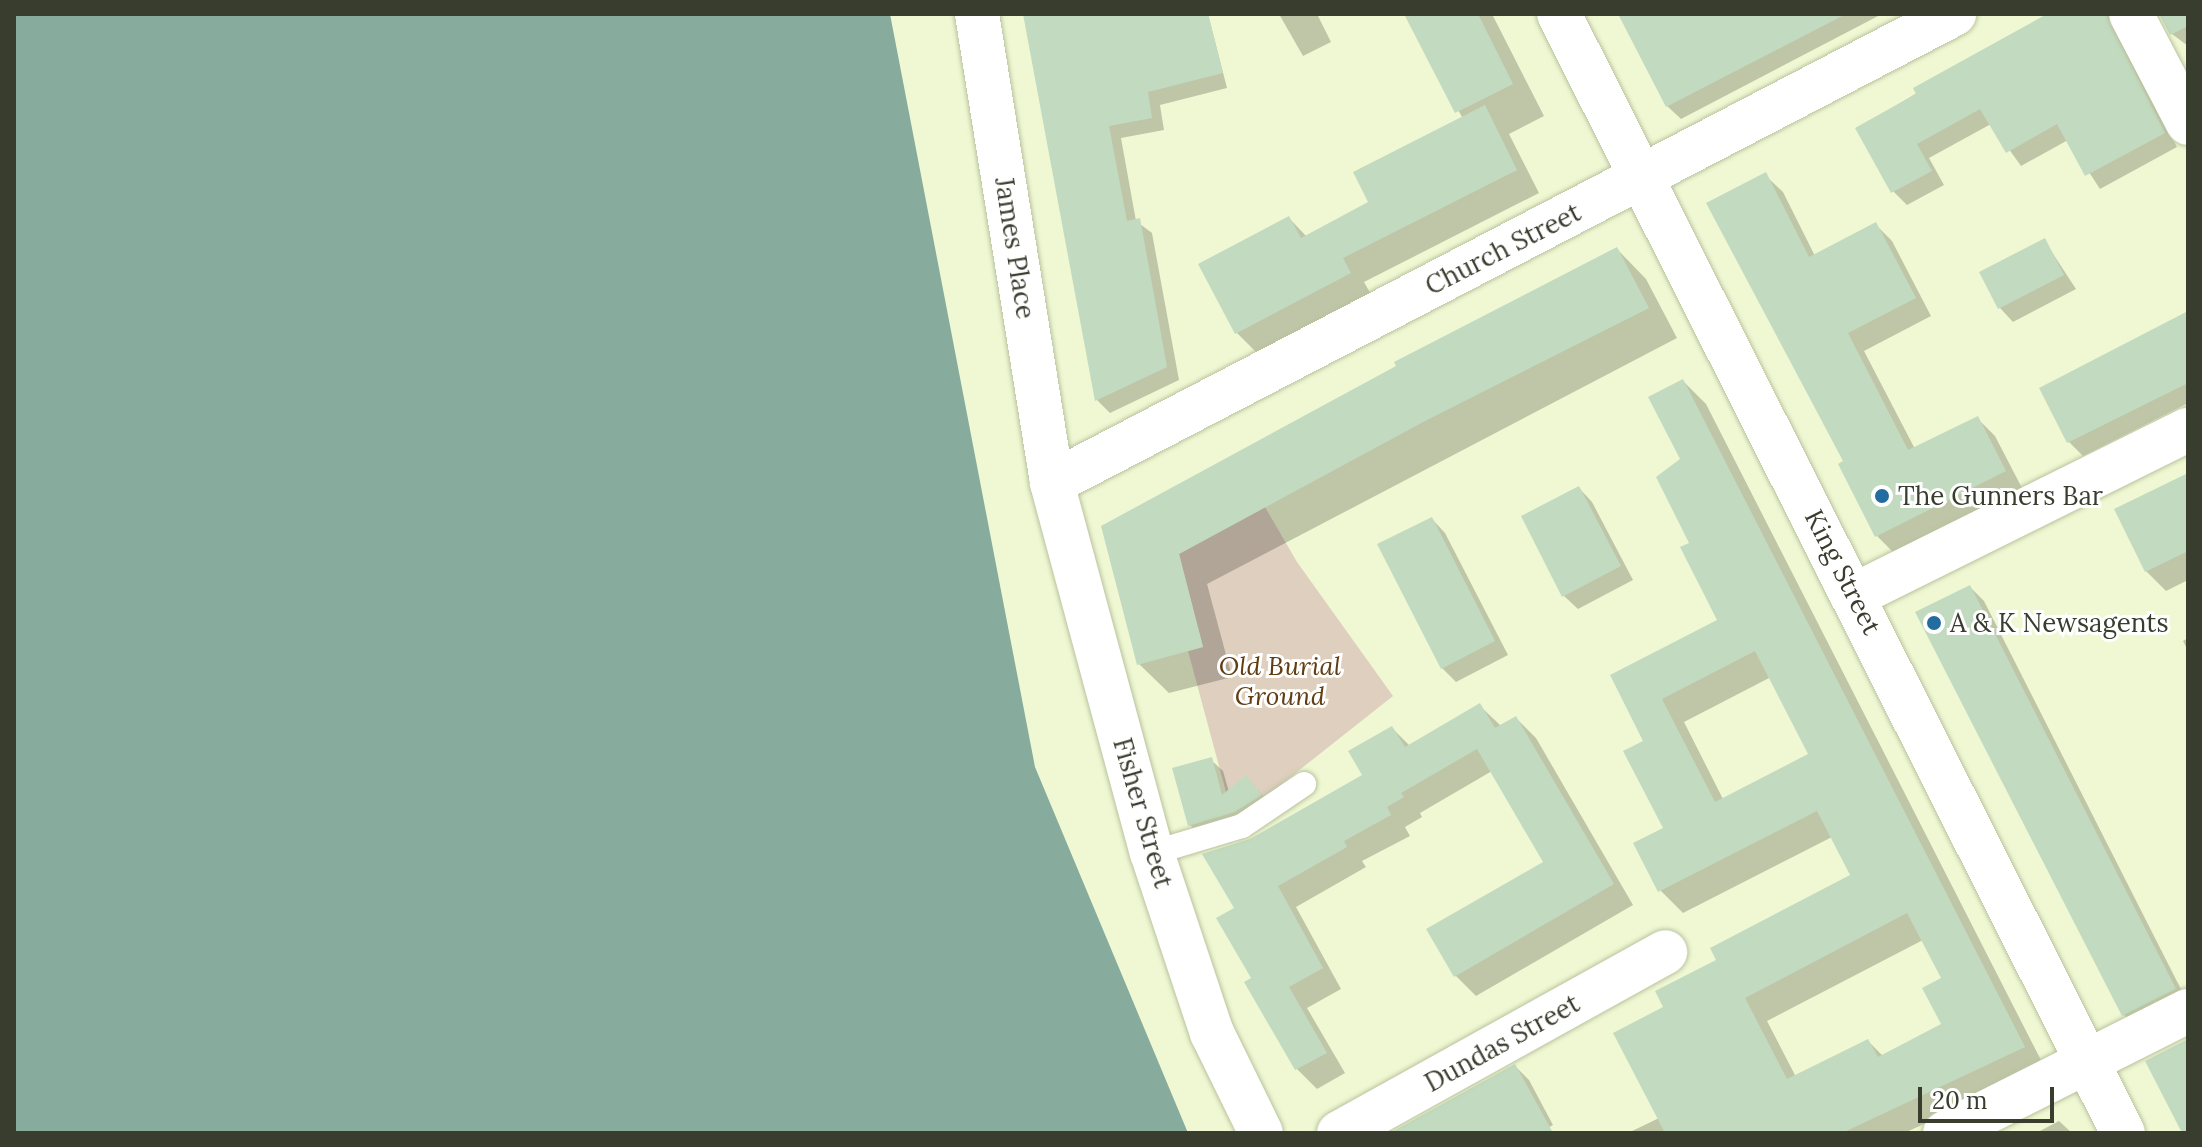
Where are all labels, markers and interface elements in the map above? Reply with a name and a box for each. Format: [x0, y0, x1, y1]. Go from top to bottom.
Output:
street label: James Place [988, 175, 1042, 321]
street label: Church Street [1420, 196, 1586, 302]
place label: The Gunners Bar [1898, 480, 2103, 512]
marker: The Gunners Bar [1873, 487, 1891, 505]
street label: King Street [1798, 504, 1888, 640]
place label: A & K Newsagents [1950, 607, 2168, 639]
marker: A & K Newsagents [1925, 614, 1943, 632]
park label: Old Burial Ground [1219, 650, 1341, 712]
street label: Fisher Street [1107, 734, 1179, 892]
street label: Dundas Street [1419, 988, 1585, 1098]
scale bar [1922, 1071, 2058, 1121]
text: 20 m [1932, 1085, 1988, 1116]

